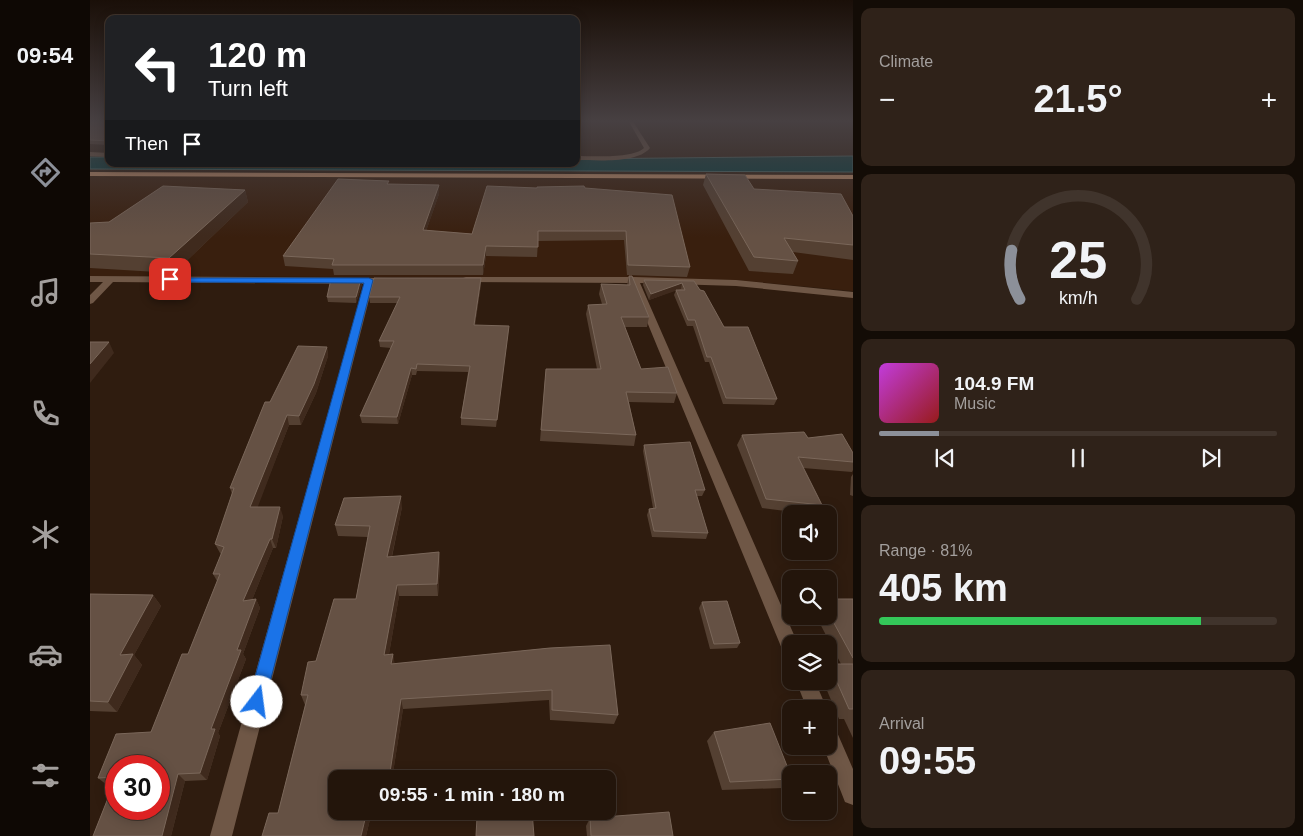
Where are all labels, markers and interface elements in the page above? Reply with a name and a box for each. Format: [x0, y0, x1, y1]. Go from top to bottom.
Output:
icon: left [125, 35, 190, 100]
text: 120 m [208, 35, 307, 74]
text: 09:54 [17, 43, 73, 68]
text: Climate [879, 53, 933, 70]
text: Turn left [208, 76, 288, 101]
text: 21.5° [1033, 78, 1123, 120]
text: − [879, 84, 895, 115]
text: + [1261, 84, 1277, 115]
icon: arrive [178, 130, 206, 158]
text: Then [125, 133, 168, 154]
icon: directions [28, 155, 63, 190]
text: 25 [1049, 231, 1107, 289]
pin [149, 258, 191, 300]
icon: arrive [156, 265, 184, 293]
icon: music [28, 275, 63, 310]
text: km/h [1059, 288, 1097, 308]
text: 104.9 FM [954, 373, 1034, 394]
text: Music [954, 395, 996, 412]
icon: phone [28, 396, 63, 431]
icon: previous [931, 444, 959, 472]
icon: pause [1064, 444, 1092, 472]
icon: next [1197, 444, 1225, 472]
map controls [782, 505, 837, 820]
button: sound [782, 505, 837, 560]
icon: climate [28, 517, 63, 552]
text: Range · 81% [879, 542, 972, 559]
text: 405 km [879, 567, 1008, 609]
button: search [782, 570, 837, 625]
button: layers [782, 635, 837, 690]
icon: car [28, 637, 63, 672]
position arrow [230, 675, 282, 727]
button: + [782, 700, 837, 755]
text: Arrival [879, 715, 924, 732]
text: 09:55 [879, 740, 976, 782]
speed limit sign: 30 [105, 755, 170, 820]
icon: filters [28, 758, 63, 793]
button: − [782, 765, 837, 820]
text: 09:55 · 1 min · 180 m [379, 784, 565, 805]

